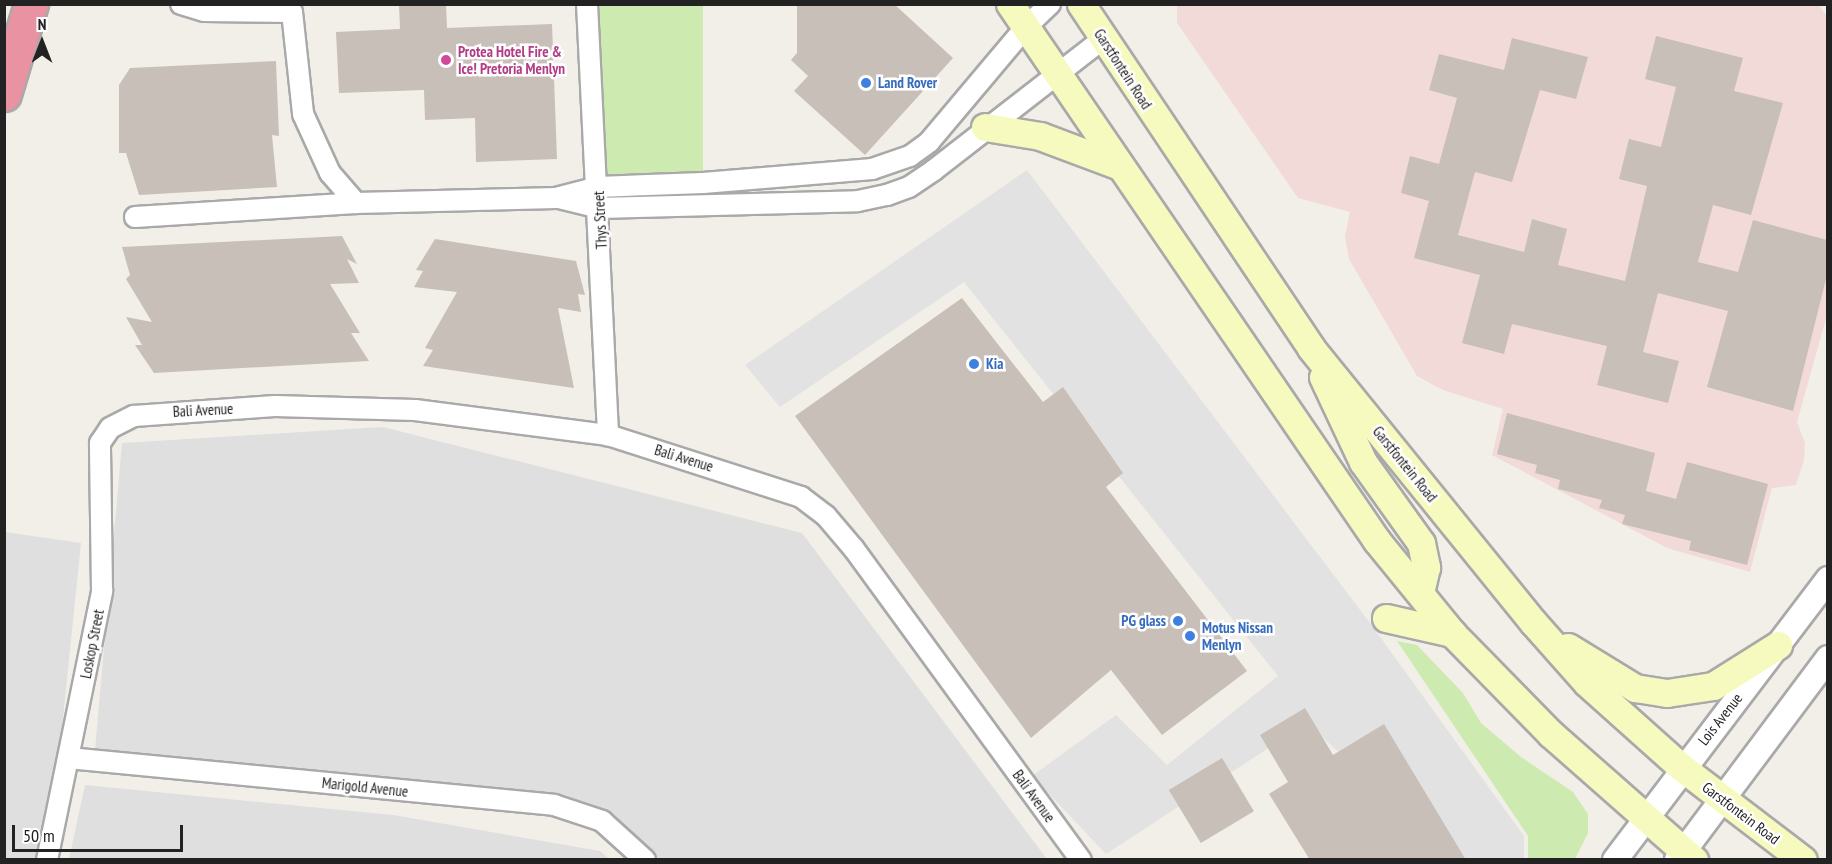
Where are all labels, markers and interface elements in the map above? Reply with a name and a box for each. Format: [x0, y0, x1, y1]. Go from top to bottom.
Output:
north arrow [12, 12, 72, 72]
text: N [38, 14, 46, 34]
street label: Garstfontein Road [1090, 25, 1156, 113]
place label: Protea Hotel Fire & Ice! Pretoria Menlyn [458, 42, 565, 77]
marker: Protea Hotel Fire & Ice! Pretoria Menlyn [439, 53, 453, 67]
place label: Land Rover [878, 74, 937, 92]
marker: Land Rover [859, 76, 873, 90]
street label: Thys Street [589, 190, 611, 250]
place label: Kia [986, 355, 1003, 373]
marker: Kia [967, 357, 981, 371]
street label: Bali Avenue [172, 399, 234, 421]
street label: Garstfontein Road [1369, 422, 1441, 506]
street label: Bali Avenue [652, 440, 716, 476]
street label: Loskop Street [76, 608, 108, 680]
place label: PG glass [1121, 612, 1166, 630]
marker: PG glass [1171, 614, 1185, 628]
place label: Motus Nissan Menlyn [1202, 618, 1273, 653]
marker: Motus Nissan Menlyn [1183, 629, 1197, 643]
street label: Lois Avenue [1694, 689, 1746, 749]
street label: Bali Avenue [1009, 766, 1059, 826]
street label: Marigold Avenue [321, 774, 409, 800]
street label: Garstfontein Road [1699, 778, 1783, 848]
scale bar [15, 813, 186, 851]
text: 50 m [23, 824, 55, 847]

